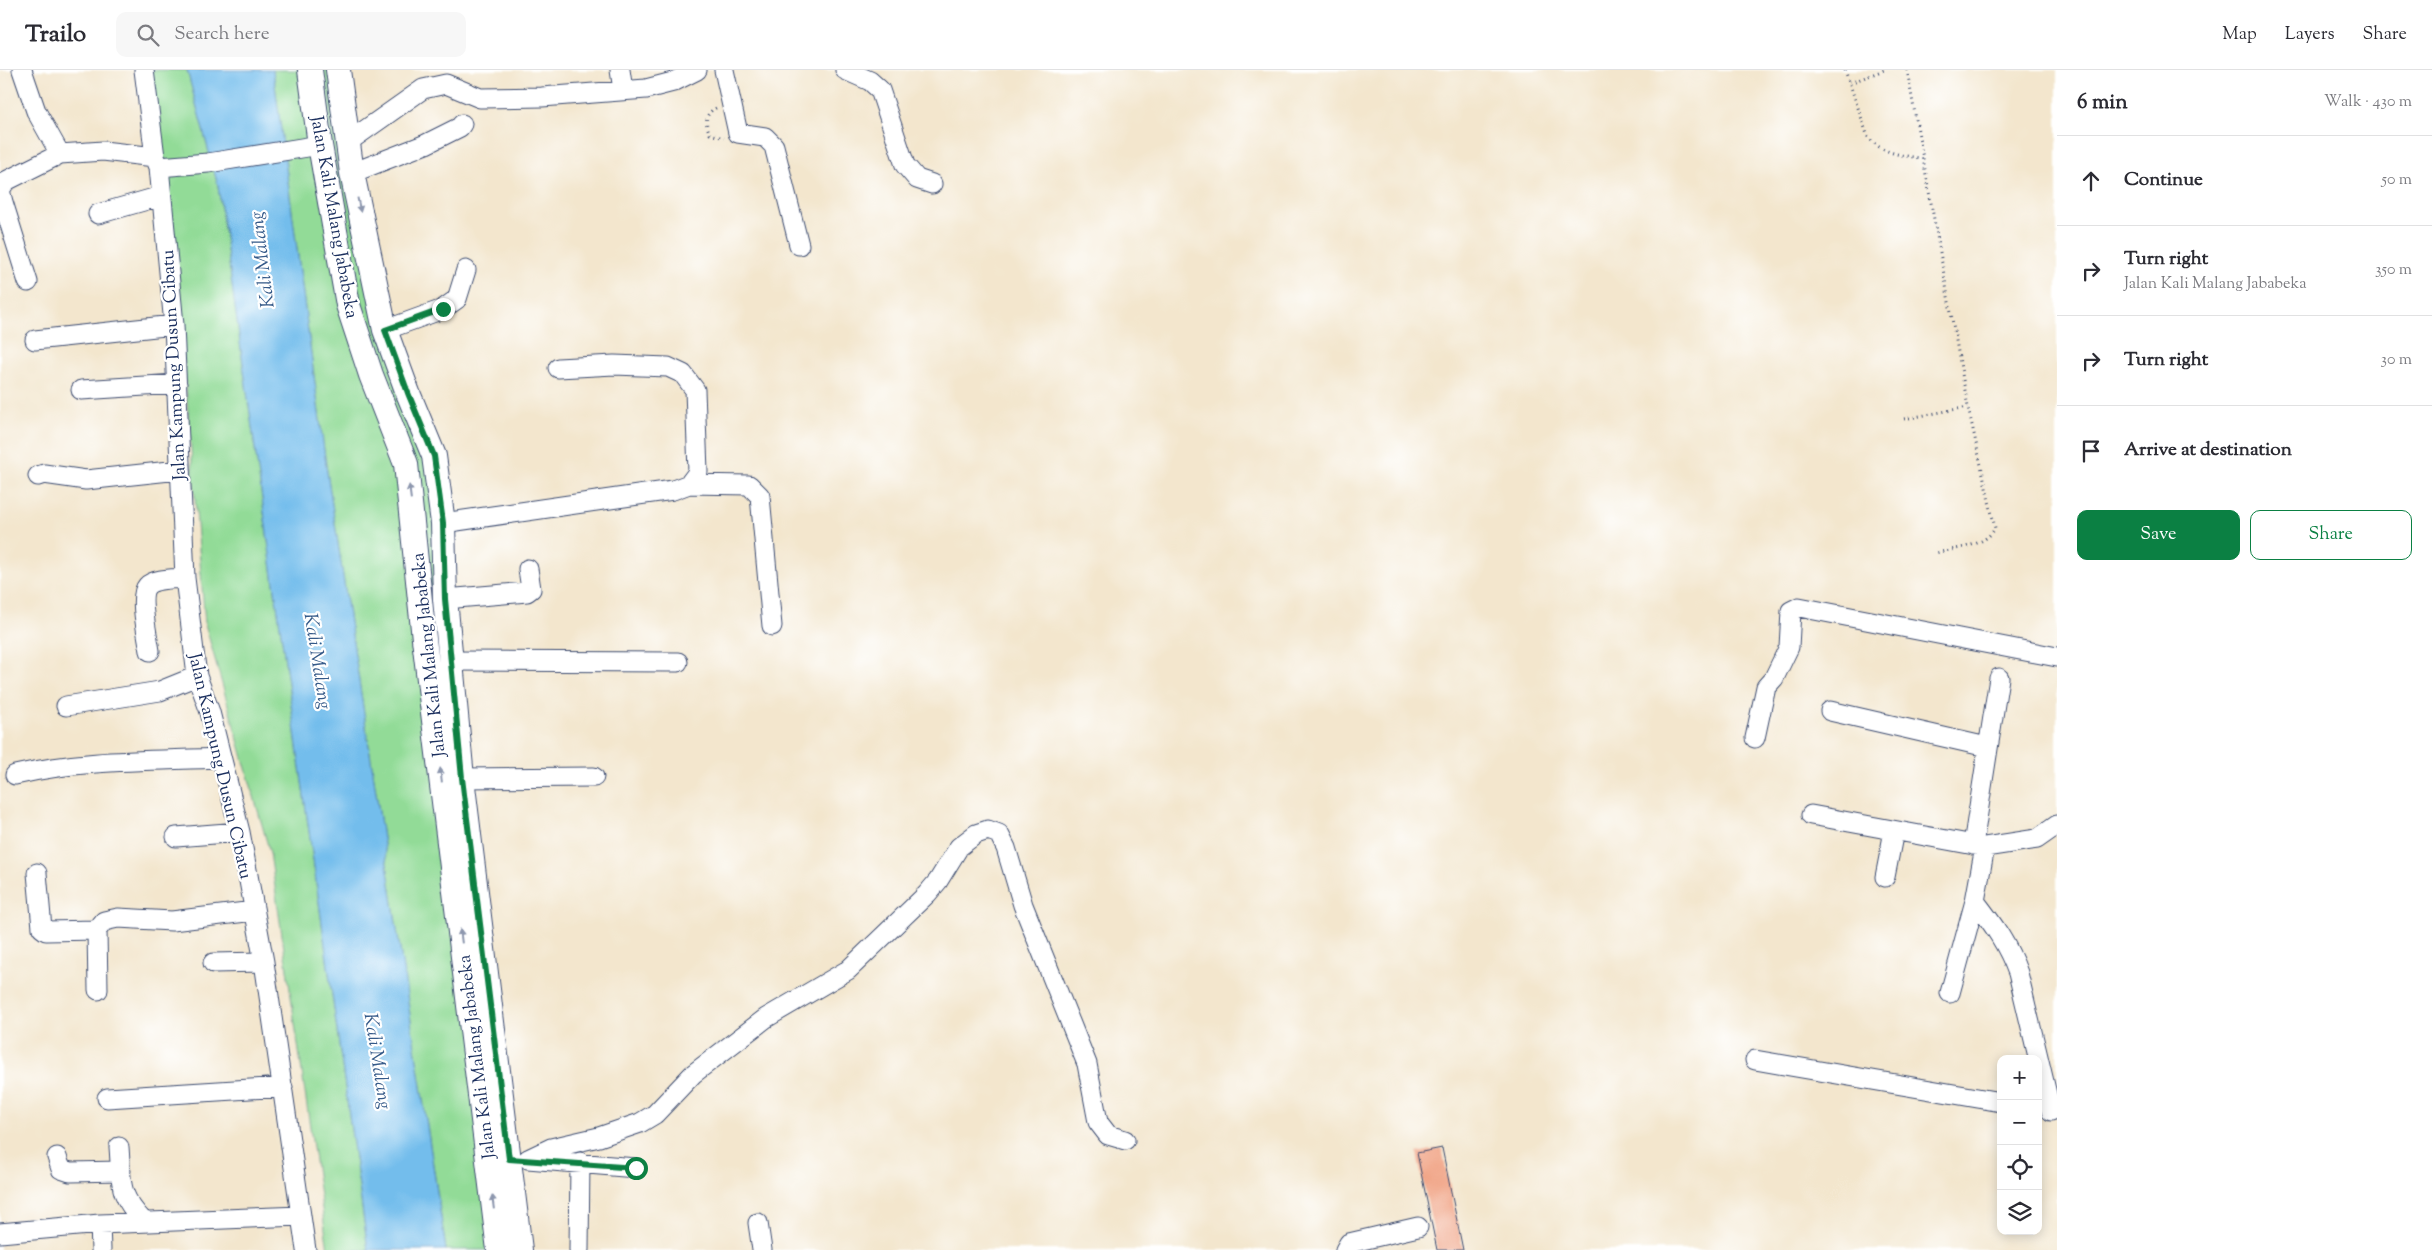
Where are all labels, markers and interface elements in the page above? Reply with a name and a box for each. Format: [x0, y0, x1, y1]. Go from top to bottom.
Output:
search box [116, 12, 466, 57]
text: Trailo [25, 18, 86, 52]
icon: search [134, 21, 162, 49]
text: Search here [174, 21, 270, 48]
text: Map [2222, 22, 2257, 48]
text: Layers [2285, 22, 2335, 48]
text: Share [2363, 22, 2407, 48]
text: 6 min [2077, 88, 2128, 118]
text: Walk · 430 m [2324, 91, 2412, 114]
street label: Jalan Kali Malang Jababeka [302, 113, 364, 321]
icon: ahead [2077, 167, 2105, 195]
text: Continue [2124, 167, 2203, 194]
text: 50 m [2381, 169, 2412, 192]
one-way arrow [355, 197, 363, 213]
water label: Kali Malang [244, 210, 283, 310]
text: Turn right [2124, 246, 2208, 273]
street label: Jalan Kampung Dusun Cibatu [156, 249, 194, 482]
icon: right [2077, 257, 2105, 285]
text: 350 m [2375, 259, 2412, 282]
text: Jalan Kali Malang Jababeka [2124, 273, 2307, 296]
route end [432, 298, 455, 321]
icon: right [2077, 347, 2105, 375]
text: Turn right [2124, 347, 2208, 374]
text: 30 m [2381, 349, 2412, 372]
icon: arrive [2077, 437, 2105, 465]
text: Arrive at destination [2124, 437, 2292, 464]
one-way arrow [406, 483, 414, 499]
button: Save [2077, 510, 2240, 560]
button: Share [2250, 510, 2412, 560]
street label: Jalan Kali Malang Jababeka [406, 551, 454, 759]
water label: Kali Malang [296, 611, 337, 711]
street label: Jalan Kampung Dusun Cibatu [180, 650, 258, 882]
one-way arrow [437, 766, 445, 782]
one-way arrow [457, 928, 465, 944]
street label: Jalan Kali Malang Jababeka [453, 953, 504, 1161]
water label: Kali Malang [356, 1011, 397, 1111]
map controls [1997, 1055, 2042, 1235]
button: + [1997, 1055, 2042, 1100]
button: − [1997, 1100, 2042, 1145]
button: locate [1997, 1145, 2042, 1190]
route start [625, 1157, 648, 1180]
button: layers [1997, 1190, 2042, 1235]
one-way arrow [489, 1193, 497, 1209]

